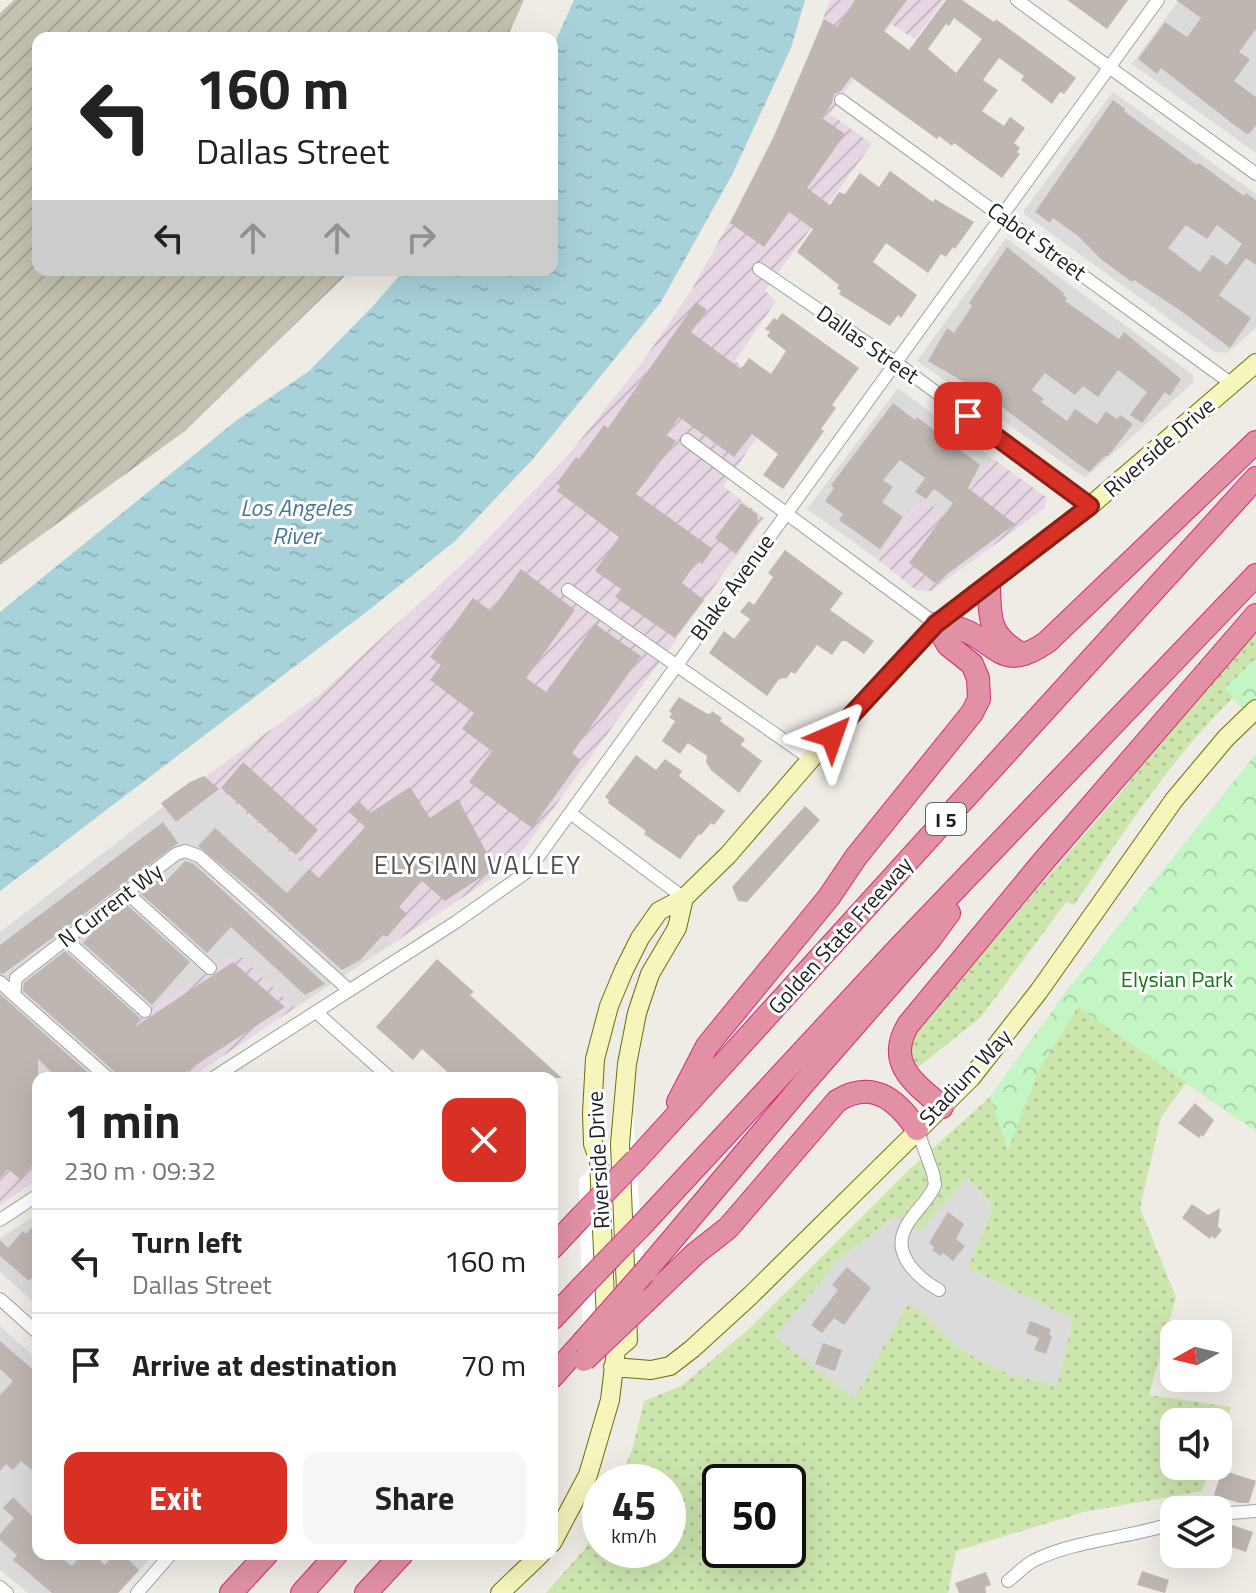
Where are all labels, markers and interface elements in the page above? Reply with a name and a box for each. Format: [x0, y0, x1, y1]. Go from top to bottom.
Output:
text: 160 m [196, 46, 349, 131]
icon: left [64, 64, 168, 168]
text: Dallas Street [196, 123, 389, 178]
street label: Cabot Street [980, 193, 1094, 289]
icon: left [147, 216, 191, 260]
icon: ahead [231, 216, 275, 260]
icon: ahead [315, 216, 359, 260]
icon: right [399, 216, 443, 260]
street label: Dallas Street [810, 296, 926, 392]
pin [934, 382, 1002, 450]
street label: Riverside Drive [1096, 389, 1222, 505]
icon: arrive [946, 394, 990, 438]
water label: Los Angeles River [240, 489, 354, 553]
street label: Blake Avenue [682, 527, 782, 647]
position arrow [790, 694, 874, 778]
road number: I 5 [926, 803, 966, 835]
district label: ELYSIAN VALLEY [374, 845, 582, 884]
street label: Golden State Freeway [760, 848, 921, 1022]
street label: N Current Wy [50, 854, 170, 956]
park label: Elysian Park [1121, 962, 1234, 996]
street label: Stadium Way [911, 1020, 1019, 1133]
text: 1 min [64, 1084, 181, 1157]
street label: Riverside Drive [577, 1090, 619, 1230]
button: close [442, 1098, 526, 1182]
text: 230 m · 09:32 [64, 1151, 216, 1190]
text: Turn left [132, 1219, 242, 1265]
text: 160 m [444, 1238, 526, 1284]
icon: left [64, 1239, 108, 1283]
text: Dallas Street [132, 1265, 272, 1304]
north arrow [1160, 1320, 1232, 1392]
map controls [1160, 1320, 1232, 1568]
text: Arrive at destination [132, 1342, 397, 1388]
text: 70 m [461, 1342, 526, 1388]
icon: arrive [64, 1343, 108, 1387]
button: sound [1160, 1408, 1232, 1480]
button: Exit [64, 1452, 287, 1544]
button: Share [303, 1452, 526, 1544]
speed limit sign: 50 [702, 1464, 806, 1568]
text: 45 [612, 1475, 656, 1536]
button: layers [1160, 1496, 1232, 1568]
text: km/h [611, 1520, 657, 1551]

